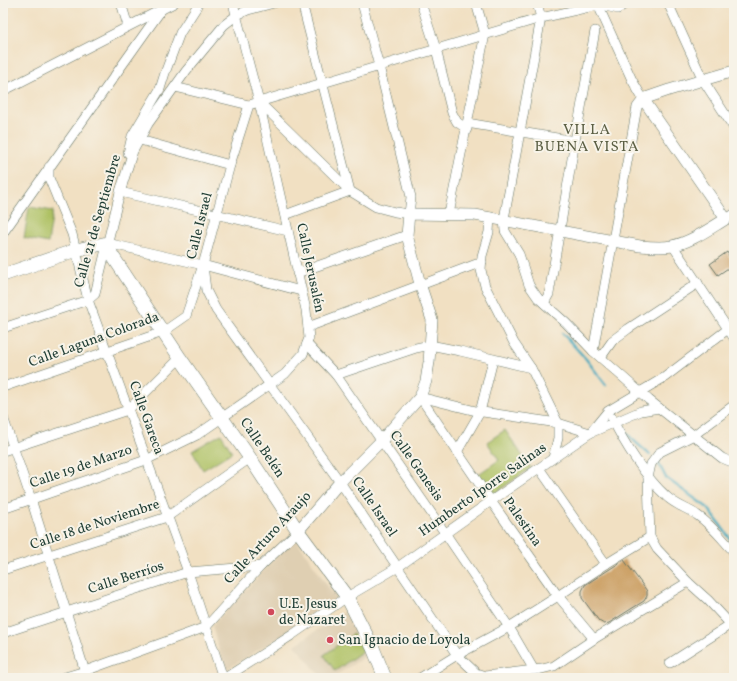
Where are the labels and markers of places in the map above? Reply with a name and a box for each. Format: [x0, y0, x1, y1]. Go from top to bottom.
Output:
place label: U.E. Jesus de Nazaret [279, 595, 345, 630]
marker: U.E. Jesus de Nazaret [266, 607, 276, 617]
place label: San Ignacio de Loyola [338, 631, 470, 650]
marker: San Ignacio de Loyola [325, 635, 335, 645]

